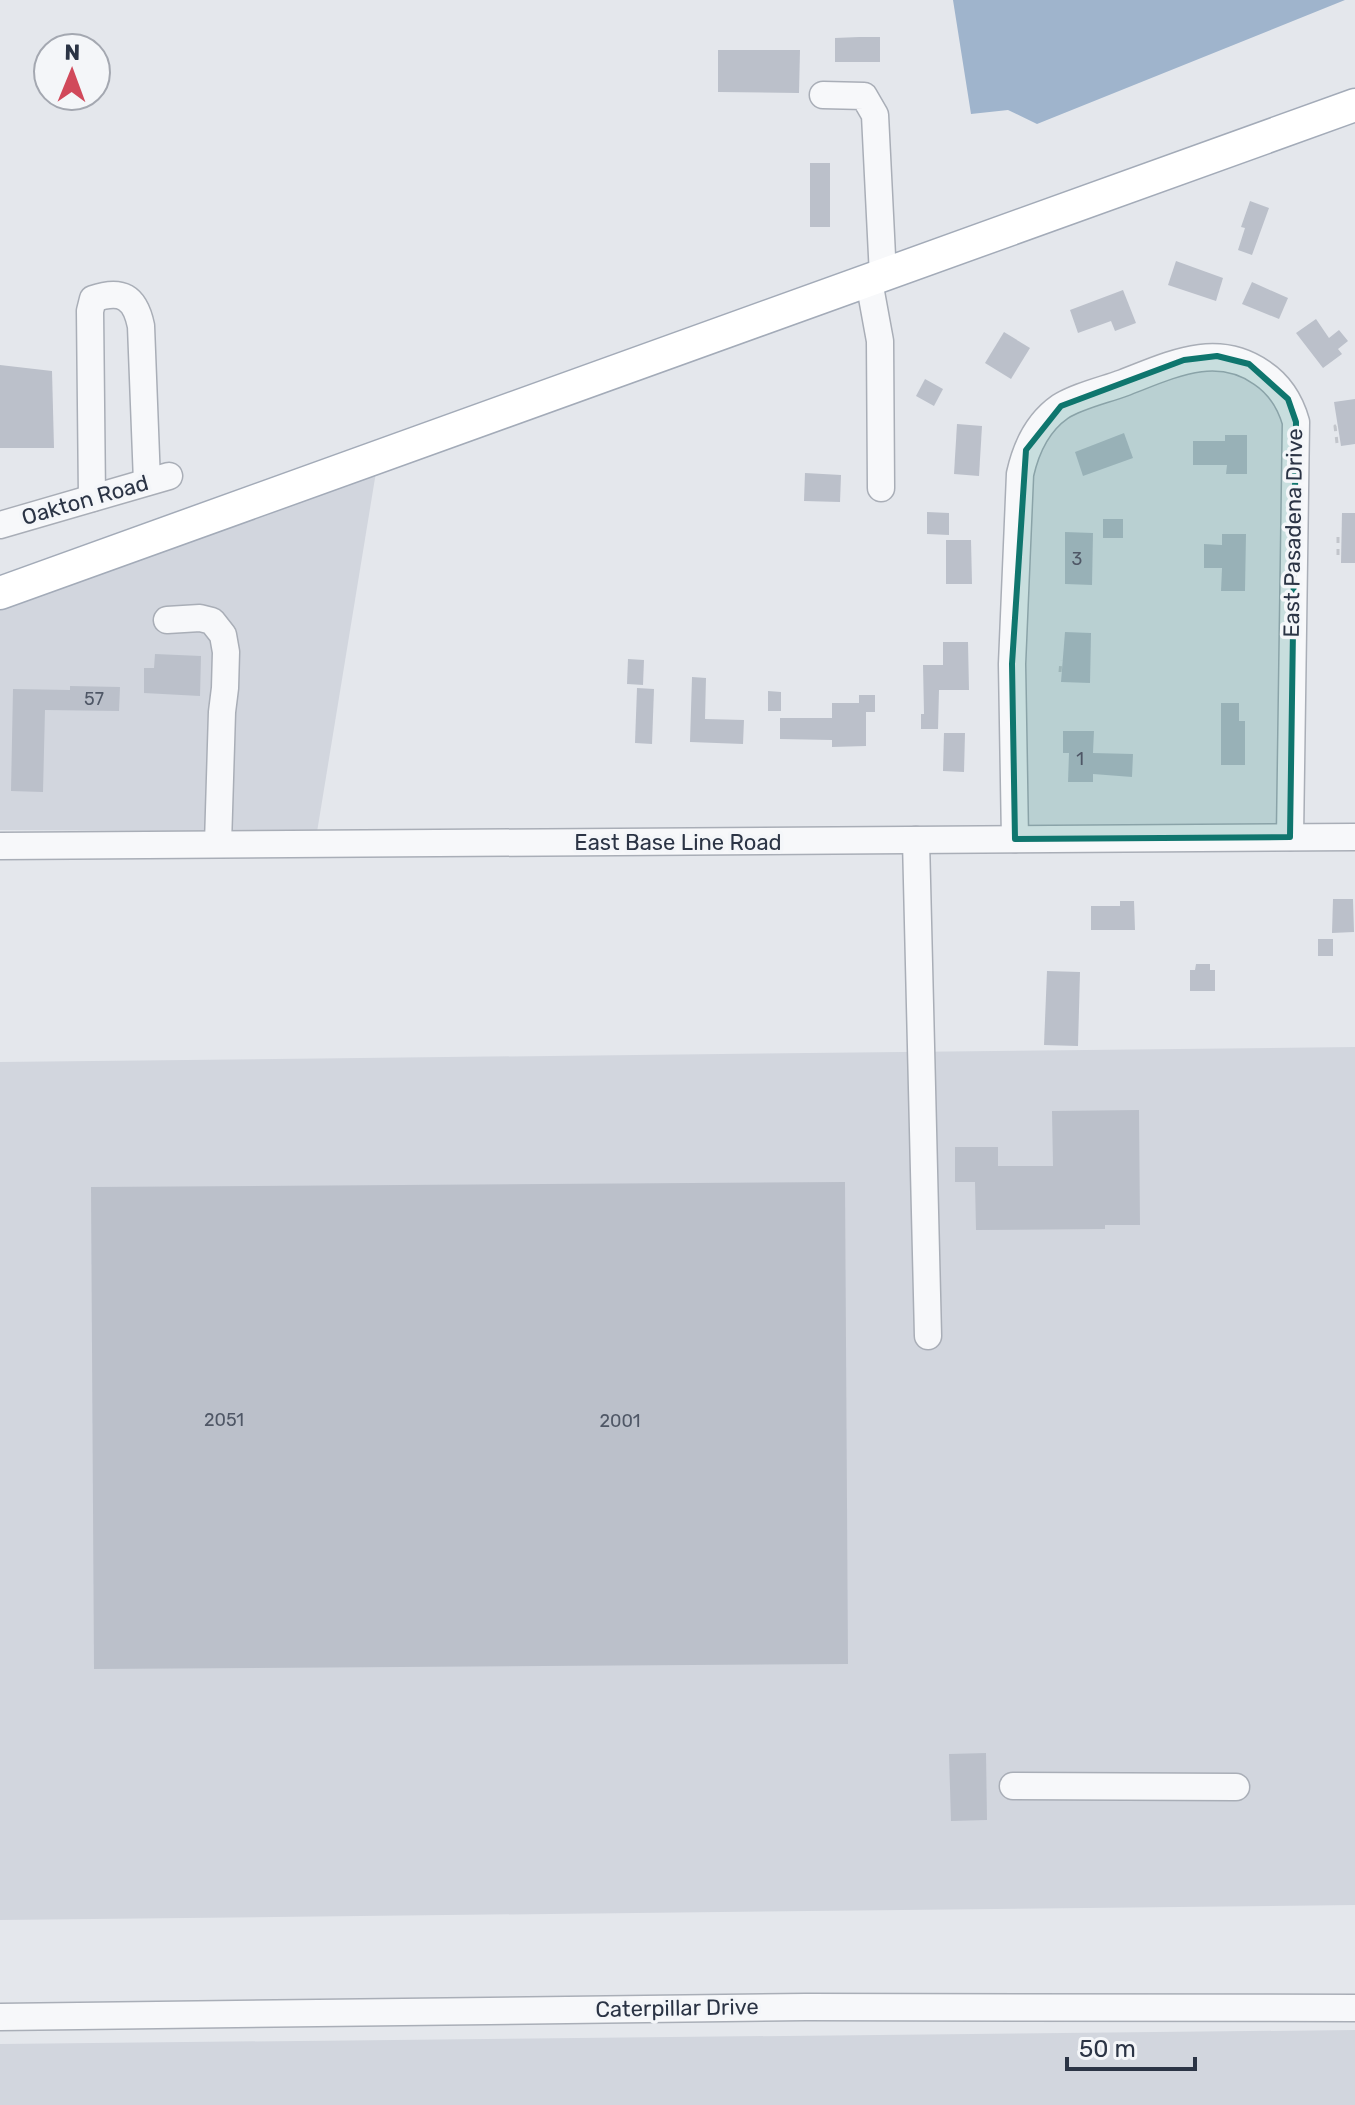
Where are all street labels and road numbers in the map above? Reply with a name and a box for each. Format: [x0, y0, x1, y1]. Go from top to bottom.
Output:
street label: East Pasadena Drive [1278, 428, 1308, 638]
street label: Oakton Road [19, 469, 151, 531]
street label: East Base Line Road [574, 829, 782, 856]
street label: Caterpillar Drive [595, 1993, 759, 2023]

